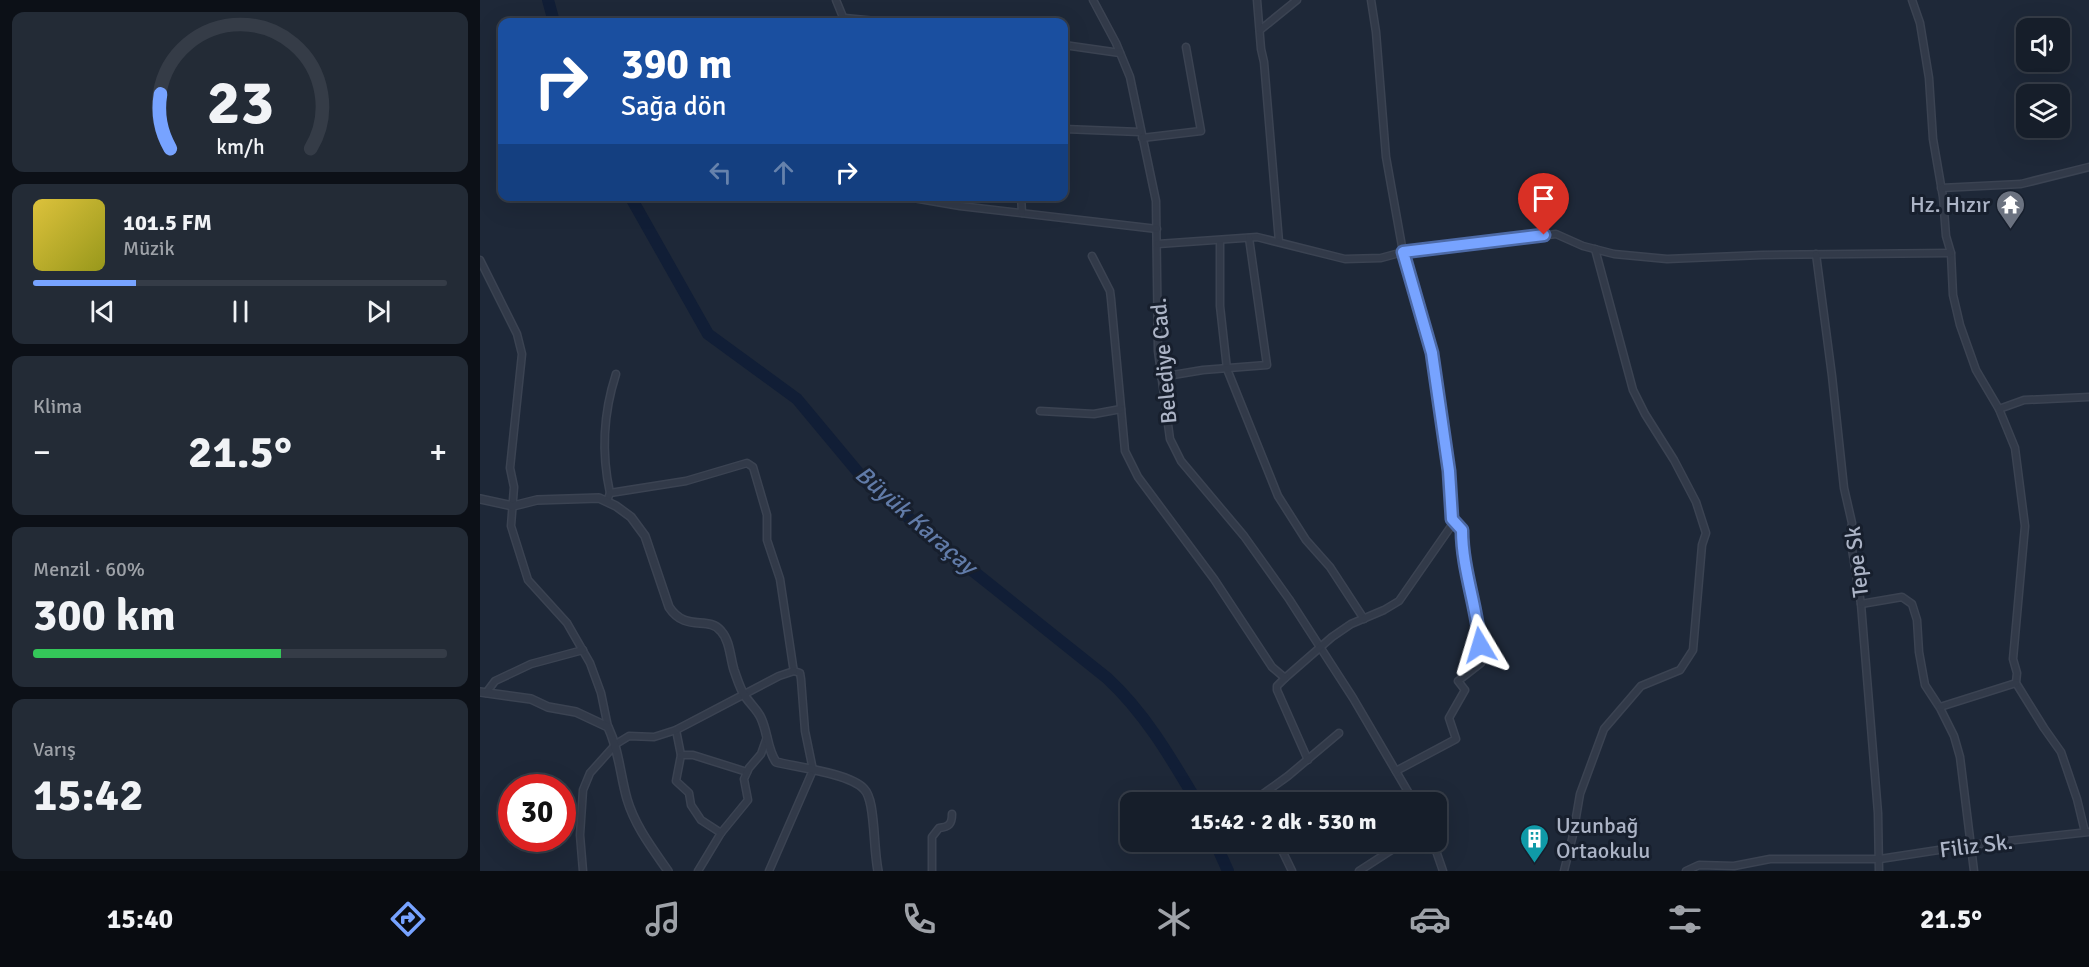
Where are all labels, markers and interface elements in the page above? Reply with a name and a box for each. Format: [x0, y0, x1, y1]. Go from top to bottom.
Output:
map controls [2016, 18, 2070, 138]
button: sound [2016, 18, 2070, 72]
text: 390 m [621, 39, 732, 90]
icon: right [522, 42, 600, 120]
text: 23 [206, 64, 274, 141]
button: layers [2016, 84, 2070, 138]
text: Sağa dön [621, 90, 727, 123]
text: km/h [216, 134, 264, 160]
icon: left [704, 156, 737, 189]
icon: ahead [767, 156, 800, 189]
icon: right [830, 156, 863, 189]
pin [1518, 173, 1569, 235]
icon: arrive [1527, 182, 1560, 215]
temple icon: Hz. Hızır [1995, 188, 2027, 230]
place label: Hz. Hızır [1910, 191, 1990, 218]
text: 101.5 FM [123, 209, 212, 236]
text: Müzik [123, 236, 174, 261]
icon: previous [86, 295, 119, 328]
icon: pause [224, 295, 257, 328]
icon: next [362, 295, 395, 328]
street label: Belediye Cad. [1145, 297, 1182, 425]
text: Klima [33, 394, 82, 419]
text: 21.5° [188, 425, 292, 480]
text: − [33, 432, 51, 473]
text: + [429, 432, 447, 473]
water label: Büyük Karaçay [849, 459, 985, 583]
street label: Tepe Sk [1839, 525, 1874, 599]
text: Menzil · 60% [33, 557, 145, 582]
text: 300 km [33, 588, 176, 643]
position arrow [1448, 613, 1512, 677]
text: Varış [33, 737, 76, 762]
text: 15:42 [33, 768, 143, 823]
speed limit sign: 30 [498, 774, 576, 852]
text: 15:42 · 2 dk · 530 m [1190, 808, 1377, 835]
place label: Uzunbağ Ortaokulu [1556, 812, 1650, 864]
building icon: Uzunbağ Ortaokulu [1519, 822, 1551, 864]
street label: Filiz Sk. [1938, 828, 2014, 863]
icon: directions [387, 898, 429, 940]
icon: music [642, 898, 684, 940]
icon: phone [898, 898, 940, 940]
icon: climate [1153, 898, 1195, 940]
icon: car [1409, 898, 1451, 940]
icon: filters [1664, 898, 1706, 940]
text: 15:40 [107, 903, 173, 936]
text: 21.5° [1920, 903, 1982, 936]

